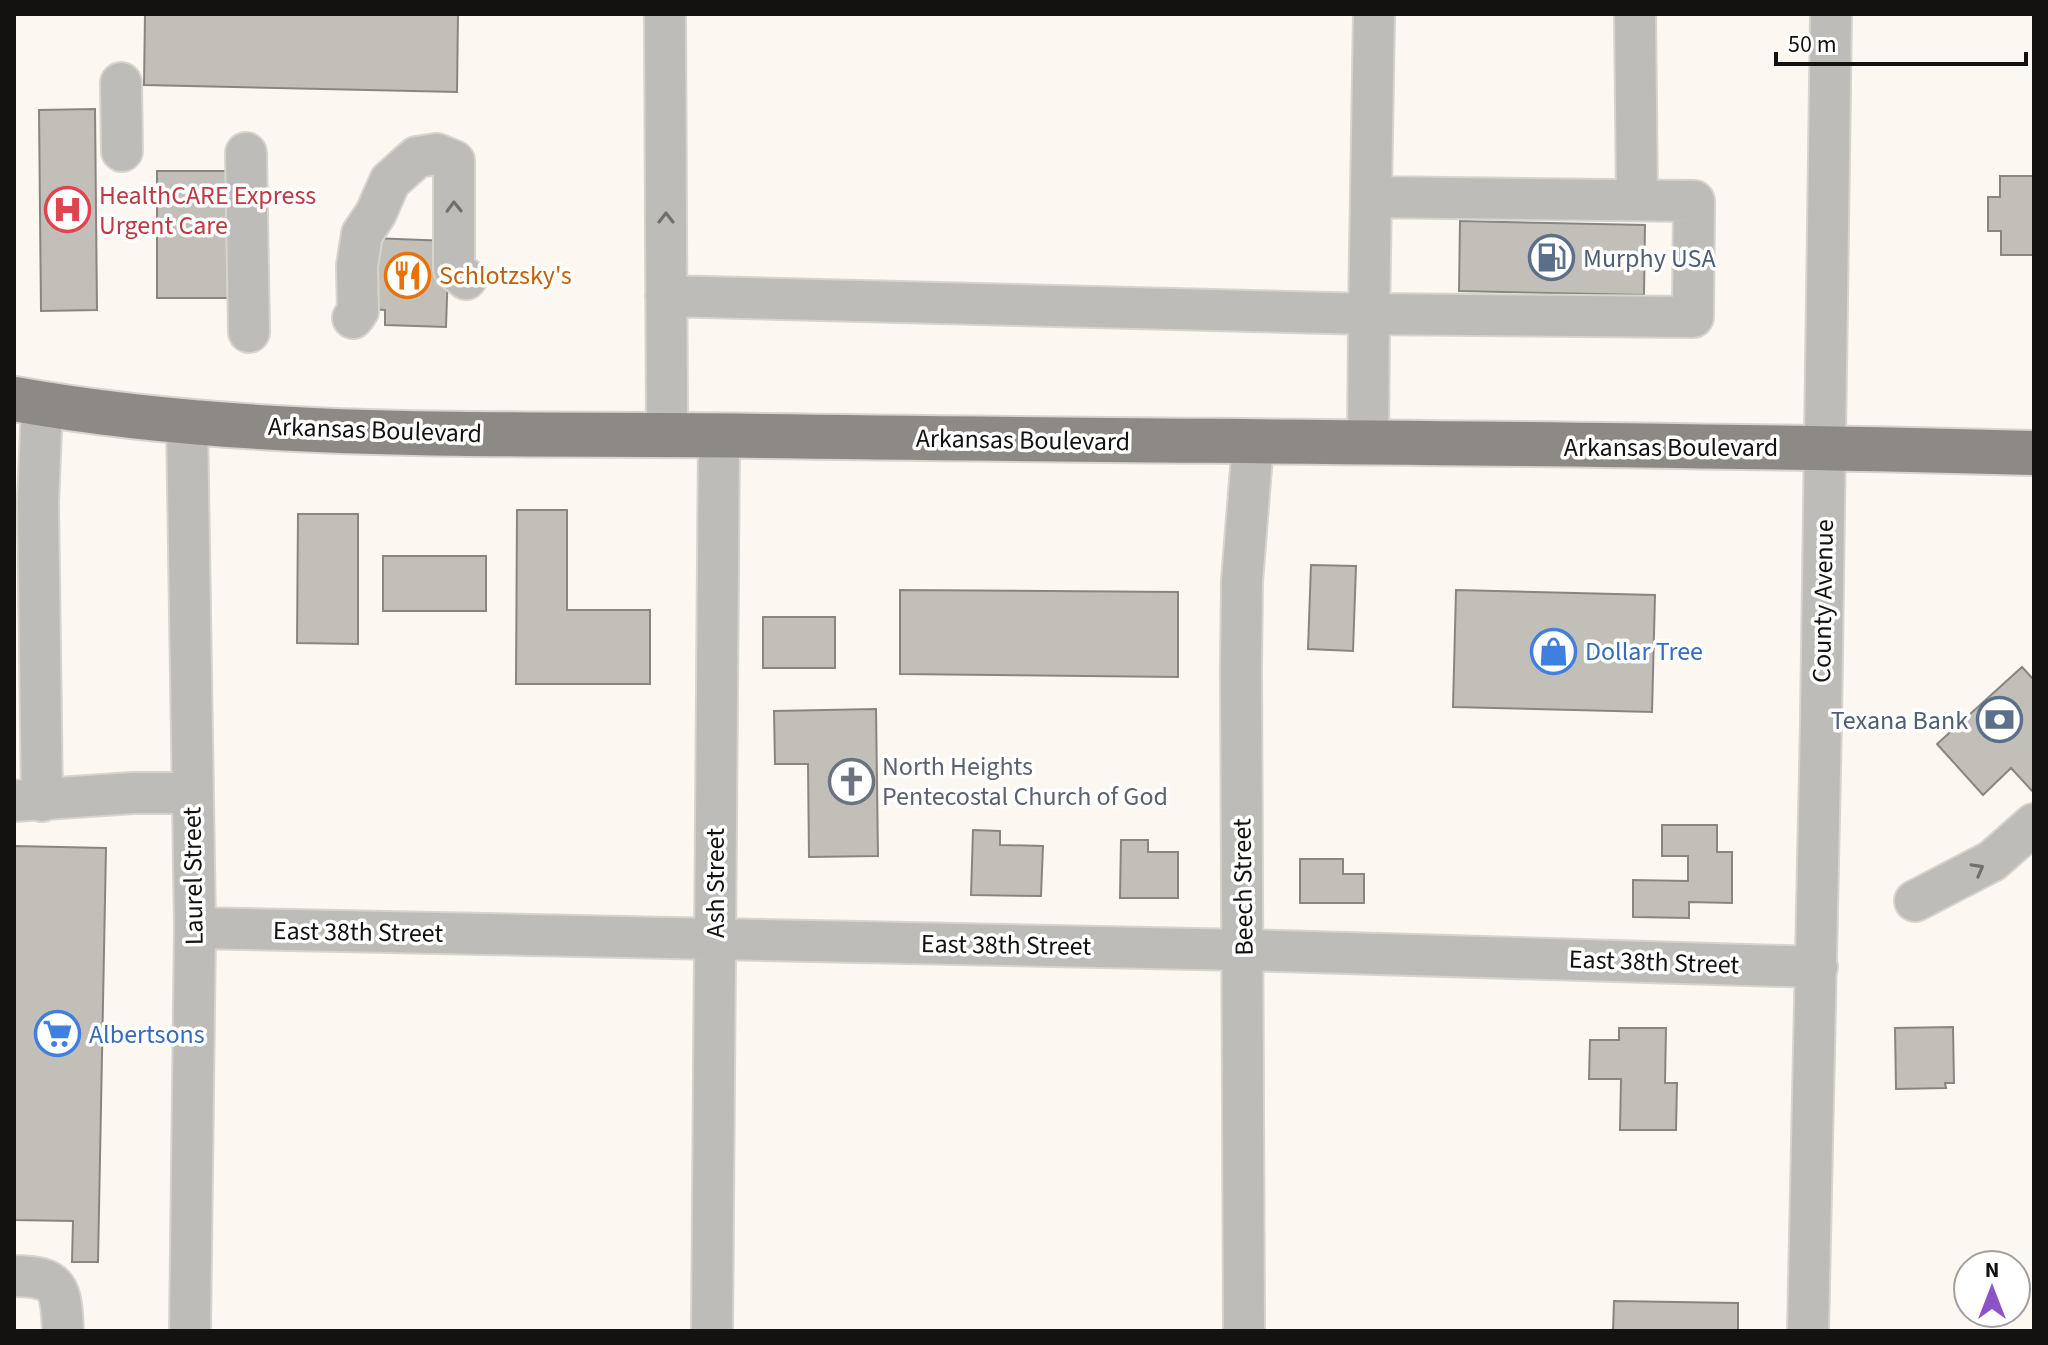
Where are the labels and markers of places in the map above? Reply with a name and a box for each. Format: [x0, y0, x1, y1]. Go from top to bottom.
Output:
place label: HealthCARE Express Urgent Care [99, 177, 316, 244]
hospital icon: HealthCARE Express Urgent Care [44, 186, 92, 234]
fuel station icon: Murphy USA [1528, 234, 1576, 282]
place label: Murphy USA [1583, 240, 1716, 277]
restaurant icon: Schlotzsky's [384, 251, 432, 299]
place label: Schlotzsky's [439, 257, 572, 294]
shop icon: Dollar Tree [1530, 627, 1578, 675]
place label: Dollar Tree [1585, 633, 1703, 670]
bank icon: Texana Bank [1975, 696, 2023, 744]
place label: Texana Bank [1831, 702, 1968, 739]
place label: North Heights Pentecostal Church of God [882, 748, 1168, 815]
church icon: North Heights Pentecostal Church of God [827, 757, 875, 805]
supermarket icon: Albertsons [34, 1010, 82, 1058]
place label: Albertsons [89, 1016, 205, 1053]

